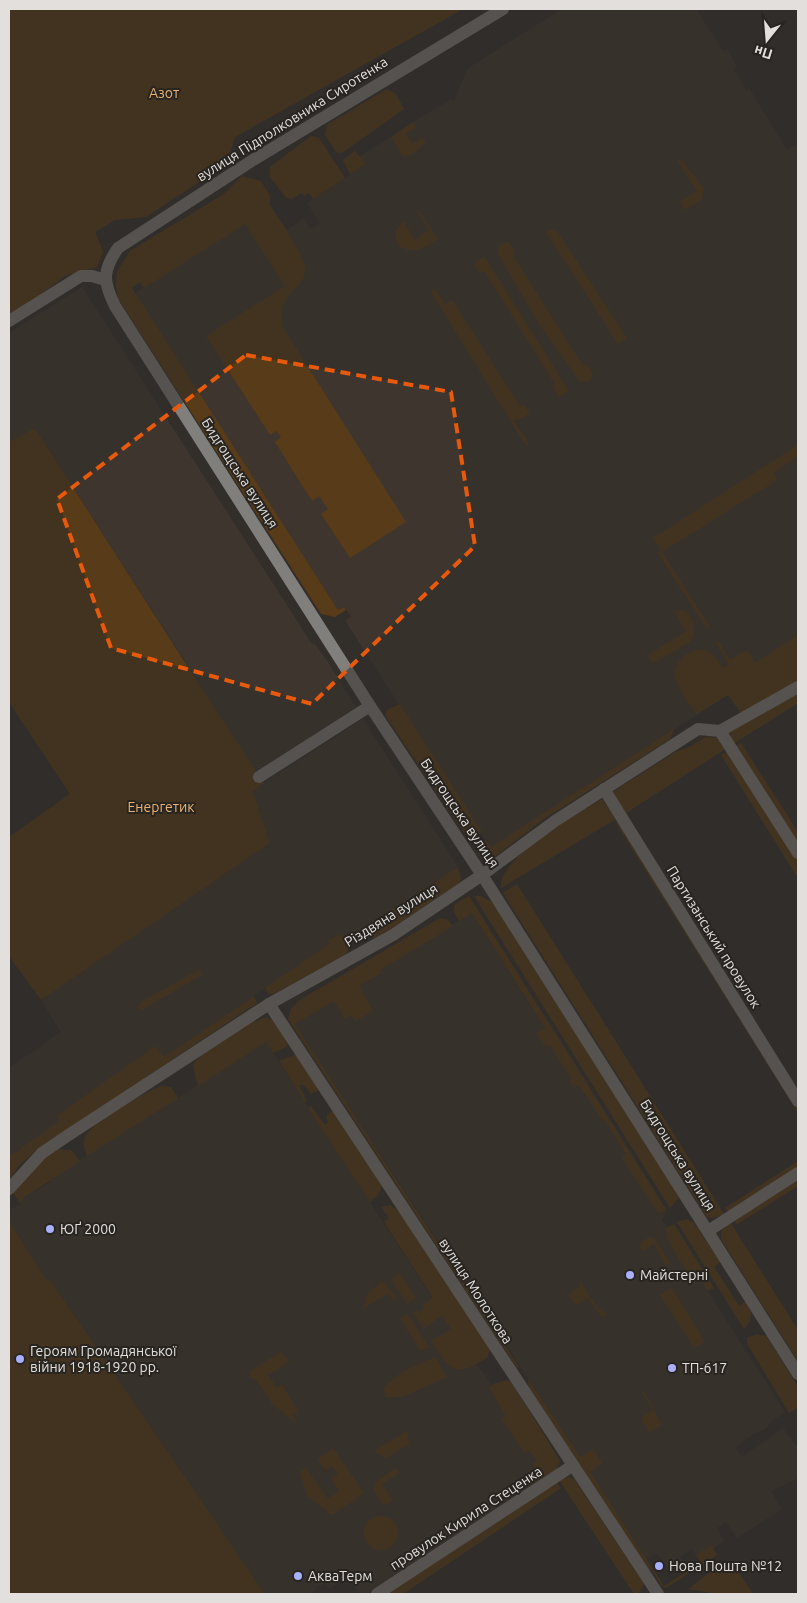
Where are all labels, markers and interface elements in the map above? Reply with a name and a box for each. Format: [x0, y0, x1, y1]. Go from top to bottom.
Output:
north arrow [742, 15, 792, 65]
text: Пн [752, 42, 774, 63]
street label: вулиця Підполковника Сиротенка [194, 53, 390, 185]
park label: Азот [149, 85, 179, 101]
street label: Бидгощська вулиця [198, 415, 282, 531]
street label: Бидгощська вулиця [418, 755, 502, 871]
park label: Енергетик [127, 799, 195, 815]
street label: Партизанський провулок [664, 863, 764, 1011]
street label: Різдвяна вулиця [341, 880, 441, 950]
street label: Бидгощська вулиця [637, 1096, 719, 1214]
place label: ЮҐ 2000 [60, 1221, 116, 1237]
marker: ЮҐ 2000 [44, 1223, 56, 1235]
street label: вулиця Молоткова [436, 1235, 516, 1347]
place label: Майстерні [640, 1267, 708, 1283]
marker: Майстерні [624, 1269, 636, 1281]
place label: Героям Громадянської війни 1918-1920 рр. [30, 1343, 177, 1375]
marker: Героям Громадянської війни 1918-1920 рр. [14, 1353, 26, 1365]
place label: ТП-617 [682, 1360, 727, 1376]
marker: ТП-617 [666, 1362, 678, 1374]
street label: провулок Кирила Стеценка [387, 1463, 545, 1573]
place label: Нова Пошта №12 [669, 1558, 782, 1574]
marker: Нова Пошта №12 [653, 1560, 665, 1572]
place label: АкваТерм [308, 1568, 373, 1584]
marker: АкваТерм [292, 1570, 304, 1582]

